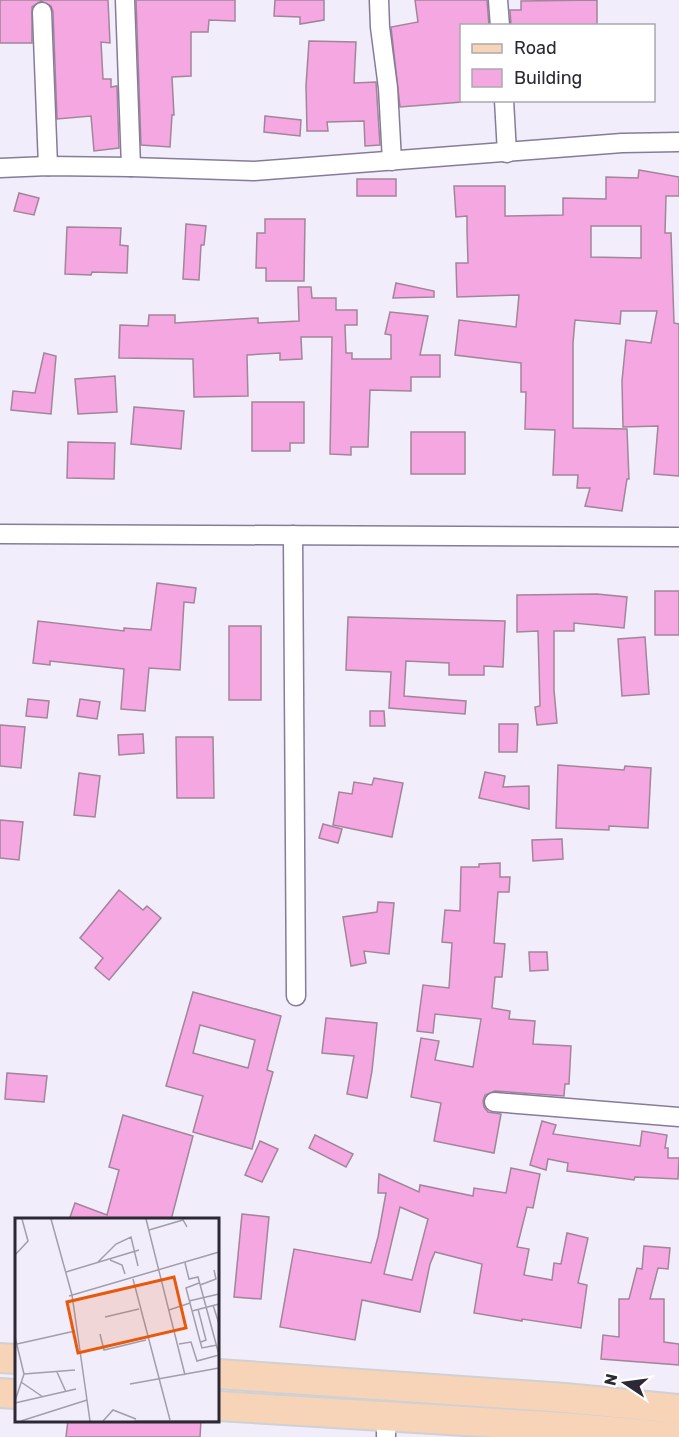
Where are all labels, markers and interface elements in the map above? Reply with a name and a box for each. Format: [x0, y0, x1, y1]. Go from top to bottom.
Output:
legend [460, 24, 655, 102]
text: Road [514, 37, 557, 59]
text: Building [514, 67, 582, 89]
inset map [15, 1218, 219, 1422]
north arrow [595, 1353, 655, 1413]
text: N [600, 1372, 621, 1387]

